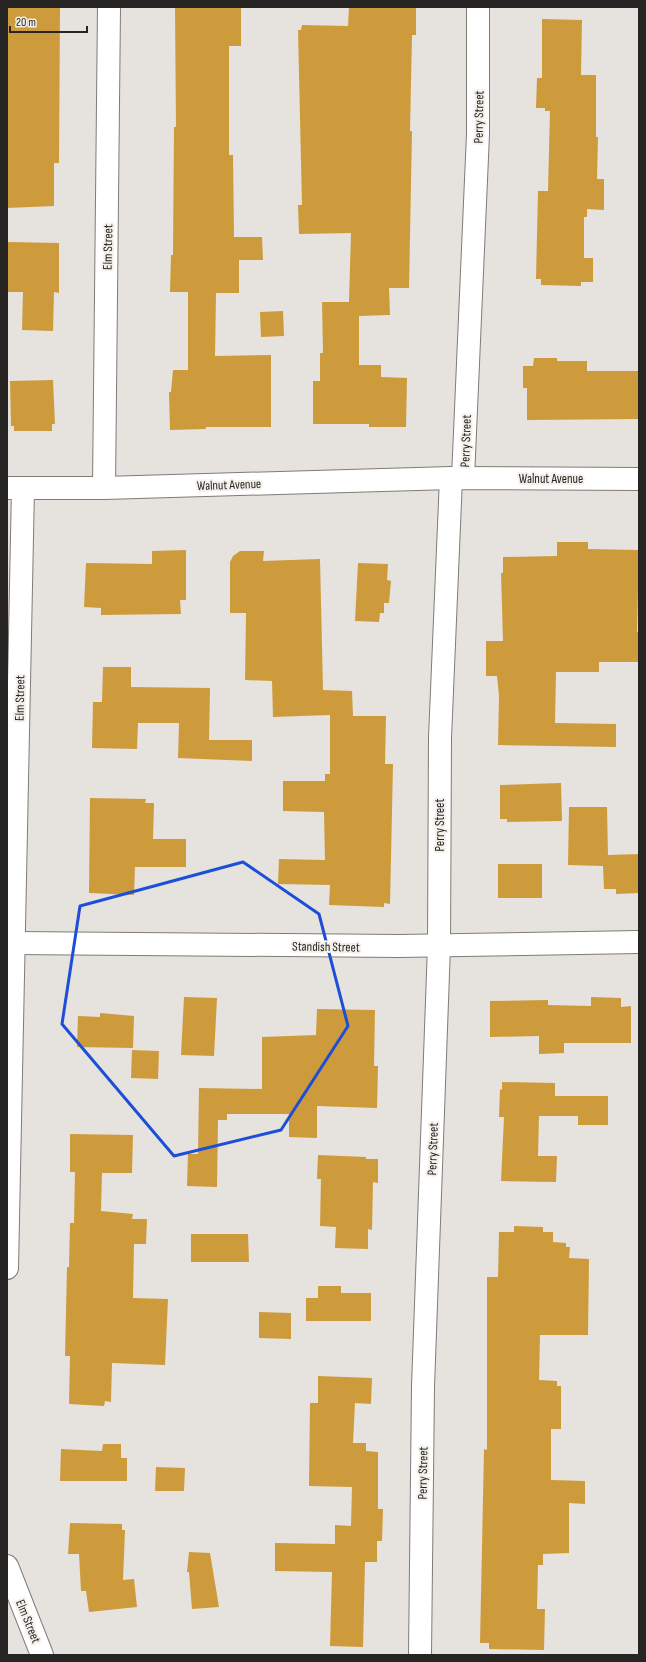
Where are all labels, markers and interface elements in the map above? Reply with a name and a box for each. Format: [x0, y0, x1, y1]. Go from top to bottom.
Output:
scale bar [10, 8, 87, 34]
text: 20 m [16, 15, 36, 30]
street label: Perry Street [471, 90, 487, 144]
street label: Elm Street [100, 224, 116, 270]
street label: Perry Street [457, 414, 475, 468]
street label: Walnut Avenue [519, 471, 583, 487]
street label: Walnut Avenue [197, 476, 261, 494]
street label: Elm Street [12, 675, 28, 721]
street label: Perry Street [432, 799, 448, 851]
street label: Standish Street [292, 938, 360, 956]
street label: Perry Street [424, 1122, 442, 1176]
street label: Perry Street [415, 1446, 431, 1500]
street label: Elm Street [12, 1597, 44, 1646]

